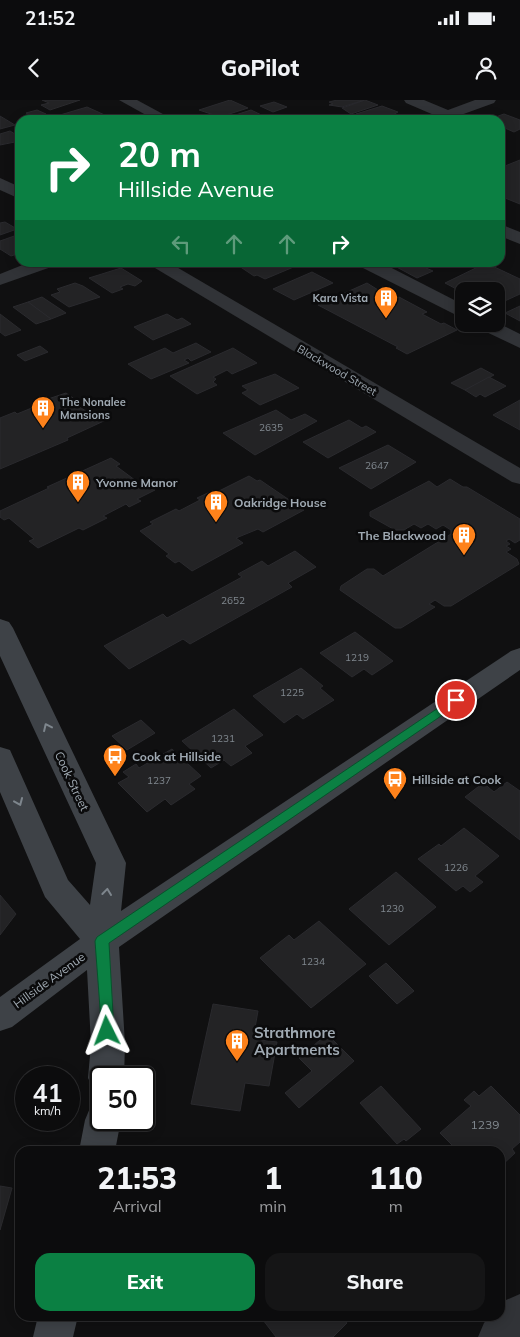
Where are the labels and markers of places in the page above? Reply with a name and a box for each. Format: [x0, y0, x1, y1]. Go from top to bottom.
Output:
building icon: Kara Vista [373, 285, 399, 319]
place label: Kara Vista [313, 291, 368, 305]
building icon: The Nonalee Mansions [30, 395, 56, 429]
place label: The Nonalee Mansions [60, 395, 126, 422]
building icon: Yvonne Manor [65, 469, 91, 503]
place label: Yvonne Manor [95, 475, 178, 490]
building icon: Oakridge House [203, 489, 229, 523]
place label: Oakridge House [234, 495, 327, 510]
building icon: The Blackwood [451, 522, 477, 556]
place label: The Blackwood [358, 528, 446, 543]
pin [435, 679, 477, 721]
bus stop icon: Cook at Hillside [102, 743, 128, 777]
place label: Cook at Hillside [132, 749, 221, 764]
bus stop icon: Hillside at Cook [382, 766, 408, 800]
place label: Hillside at Cook [412, 772, 501, 787]
place label: Strathmore Apartments [254, 1023, 340, 1059]
building icon: Strathmore Apartments [224, 1028, 250, 1062]

